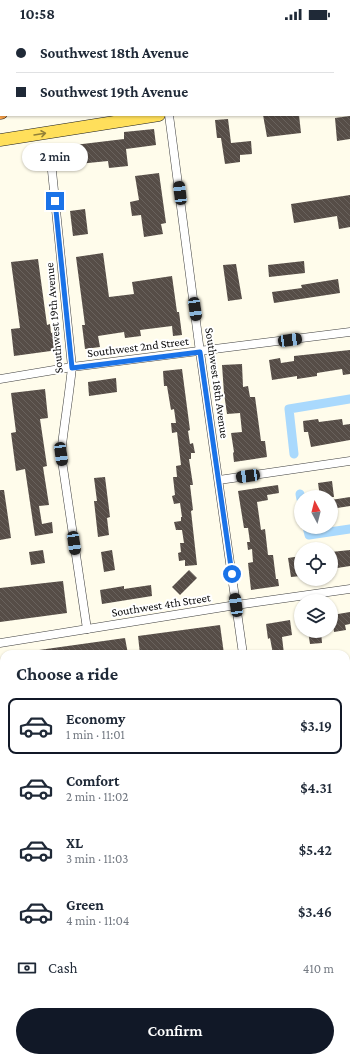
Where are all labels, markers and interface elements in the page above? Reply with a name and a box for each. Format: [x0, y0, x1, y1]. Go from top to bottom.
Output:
text: 10:58 [20, 6, 55, 22]
text: Southwest 18th Avenue [40, 45, 189, 61]
text: Southwest 19th Avenue [40, 84, 188, 100]
one-way arrow [34, 130, 47, 138]
callout: 2 min [22, 143, 88, 171]
text: 2 min [40, 149, 70, 164]
car [173, 180, 187, 206]
route end [46, 192, 64, 210]
street label: Southwest 19th Avenue [42, 262, 66, 374]
car [187, 296, 203, 322]
street label: Southwest 18th Avenue [202, 327, 232, 439]
car [277, 332, 303, 348]
street label: Southwest 2nd Street [86, 334, 191, 360]
car [53, 441, 69, 467]
car [235, 468, 261, 484]
north arrow [294, 490, 338, 534]
map controls [294, 490, 338, 638]
car [66, 530, 82, 556]
button: locate [294, 542, 338, 586]
route start [223, 565, 241, 583]
street label: Southwest 4th Street [110, 590, 213, 620]
car [228, 592, 244, 618]
button: layers [294, 594, 338, 638]
text: Choose a ride [16, 664, 118, 684]
icon: car [18, 708, 54, 744]
text: Economy [66, 711, 125, 727]
text: $3.19 [300, 718, 332, 734]
text: 1 min · 11:01 [66, 727, 125, 742]
icon: car [18, 770, 54, 806]
text: Comfort [66, 773, 120, 789]
text: $4.31 [300, 780, 332, 796]
text: 2 min · 11:02 [66, 789, 129, 804]
icon: car [18, 832, 54, 868]
text: XL [66, 835, 83, 851]
text: $5.42 [299, 842, 332, 858]
text: 3 min · 11:03 [66, 851, 128, 866]
icon: car [18, 894, 54, 930]
text: Green [66, 897, 104, 913]
text: $3.46 [298, 904, 332, 920]
text: 4 min · 11:04 [66, 913, 130, 928]
icon: cash [16, 957, 38, 979]
text: Cash [48, 960, 78, 976]
text: 410 m [303, 961, 334, 976]
button: Confirm [16, 1008, 334, 1054]

